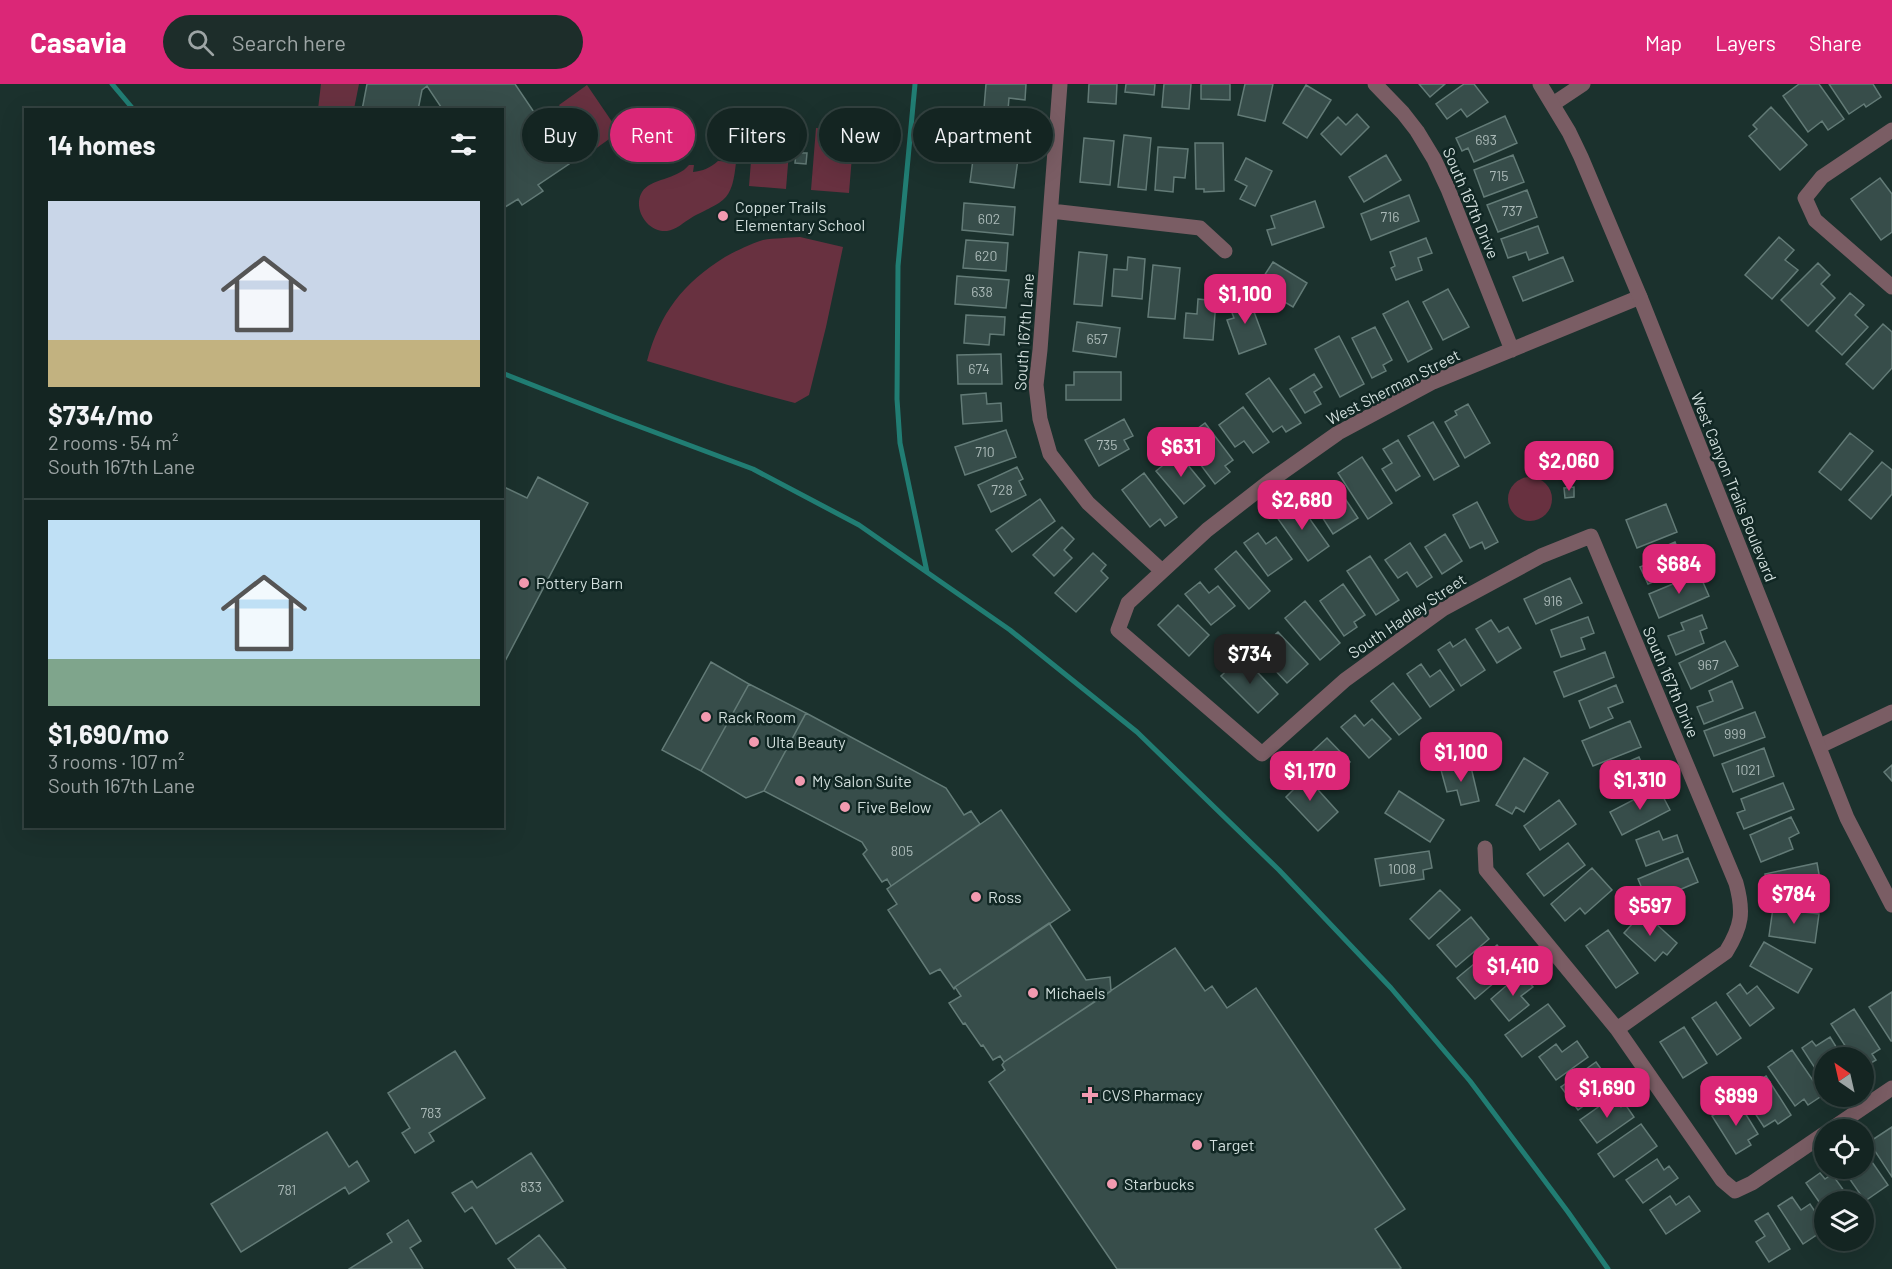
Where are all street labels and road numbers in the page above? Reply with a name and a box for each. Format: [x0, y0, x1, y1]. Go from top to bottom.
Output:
street label: South 167th Drive [1439, 144, 1503, 261]
street label: South 167th Lane [1010, 273, 1037, 391]
street label: West Sherman Street [1323, 345, 1463, 428]
street label: West Canyon Trails Boulevard [1688, 389, 1781, 584]
street label: South Hadley Street [1344, 569, 1469, 662]
street label: South 167th Drive [1639, 623, 1703, 740]

